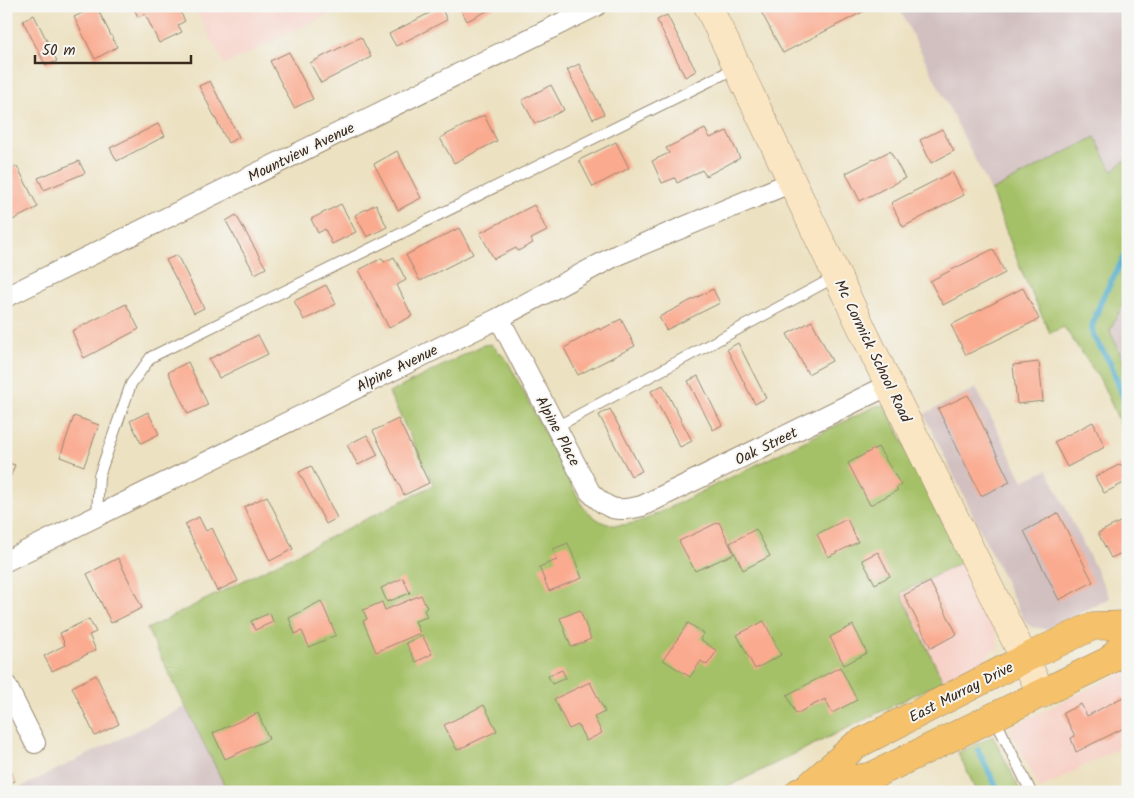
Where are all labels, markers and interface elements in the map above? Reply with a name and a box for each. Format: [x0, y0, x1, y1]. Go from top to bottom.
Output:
scale bar [35, 32, 191, 64]
text: 50 m [42, 39, 76, 63]
street label: Mountview Avenue [244, 116, 359, 189]
street label: Mc Cormick School Road [827, 276, 917, 428]
street label: Alpine Avenue [352, 339, 443, 399]
street label: Alpine Place [529, 392, 586, 471]
street label: Oak Street [731, 421, 802, 472]
street label: East Murray Drive [905, 656, 1018, 730]

